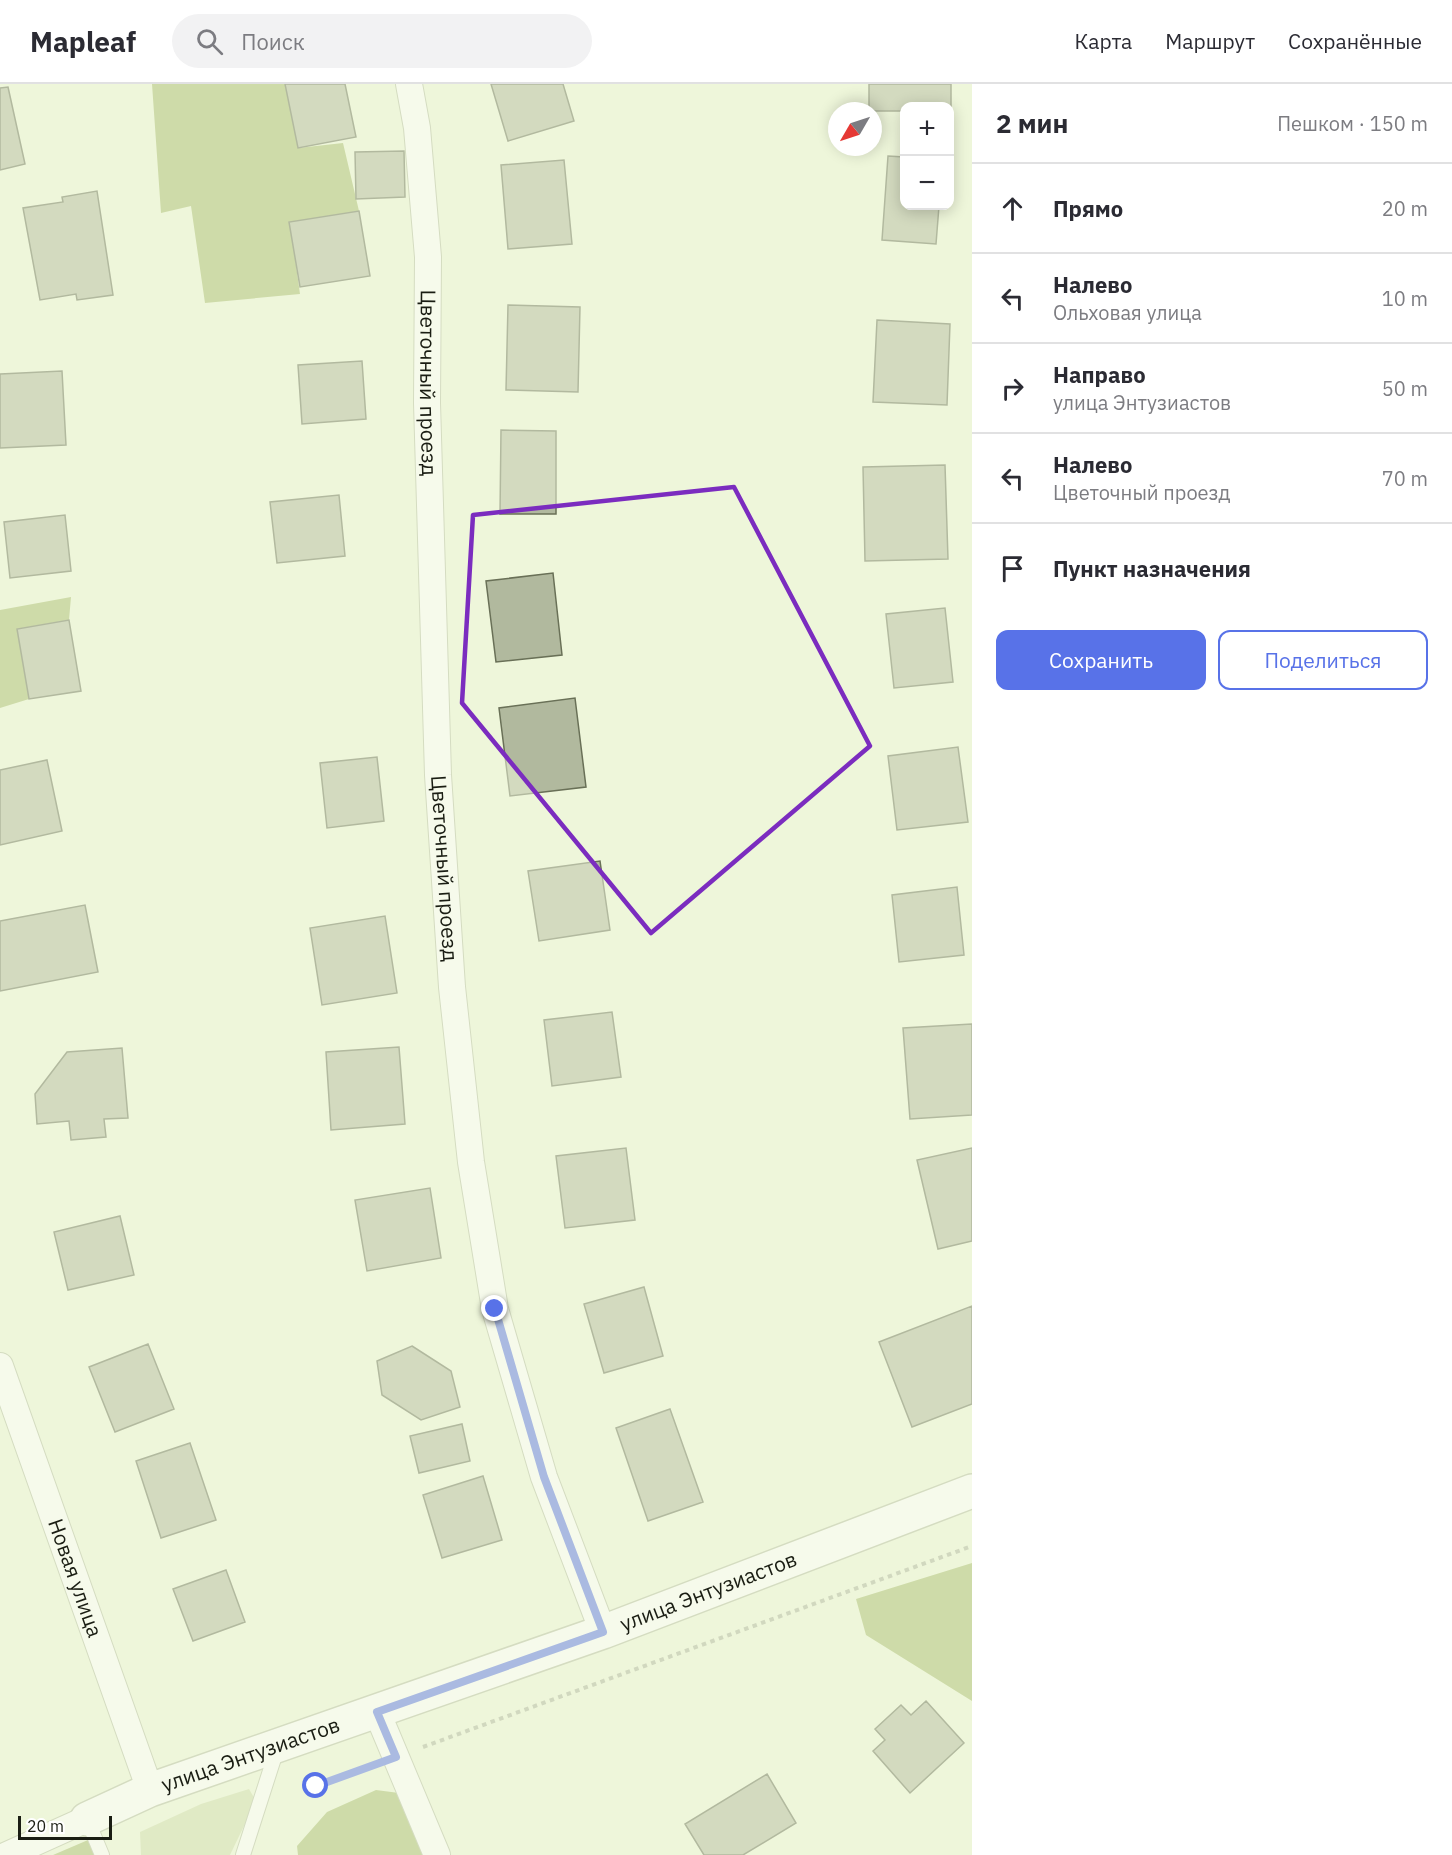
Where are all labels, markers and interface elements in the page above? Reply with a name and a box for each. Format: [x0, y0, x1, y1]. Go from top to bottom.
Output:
search box [172, 14, 592, 68]
text: Mapleaf [30, 23, 136, 60]
icon: search [193, 25, 226, 58]
text: Поиск [241, 27, 305, 56]
text: Карта [1074, 27, 1132, 55]
text: Маршрут [1165, 27, 1255, 55]
text: Сохранённые [1288, 27, 1422, 55]
north arrow [828, 102, 882, 156]
map controls [900, 102, 954, 210]
button: + [900, 102, 954, 156]
text: 2 мин [996, 106, 1068, 140]
text: Пешком · 150 m [1277, 110, 1428, 137]
button: − [900, 156, 954, 210]
icon: ahead [996, 192, 1029, 225]
text: Прямо [1053, 194, 1123, 223]
text: 20 m [1382, 195, 1428, 222]
text: Налево [1053, 270, 1132, 299]
icon: left [996, 282, 1029, 315]
text: 10 m [1382, 285, 1428, 312]
street label: Цветочный проезд [414, 289, 444, 476]
text: Ольховая улица [1053, 299, 1202, 326]
text: Направо [1053, 360, 1146, 389]
icon: right [996, 372, 1029, 405]
text: 50 m [1382, 375, 1428, 402]
text: улица Энтузиастов [1053, 389, 1231, 416]
text: Налево [1053, 450, 1132, 479]
icon: left [996, 462, 1029, 495]
text: 70 m [1382, 465, 1428, 492]
text: Цветочный проезд [1053, 479, 1231, 506]
icon: arrive [996, 552, 1029, 585]
text: Пункт назначения [1053, 554, 1251, 583]
button: Сохранить [996, 630, 1206, 690]
button: Поделиться [1218, 630, 1428, 690]
street label: Цветочный проезд [425, 774, 465, 962]
route end [481, 1295, 507, 1321]
street label: Новая улица [42, 1515, 110, 1641]
street label: улица Энтузиастов [616, 1544, 801, 1637]
street label: улица Энтузиастов [157, 1710, 343, 1798]
route start [302, 1772, 328, 1798]
scale bar [18, 1813, 112, 1840]
text: 20 m [27, 1816, 64, 1836]

